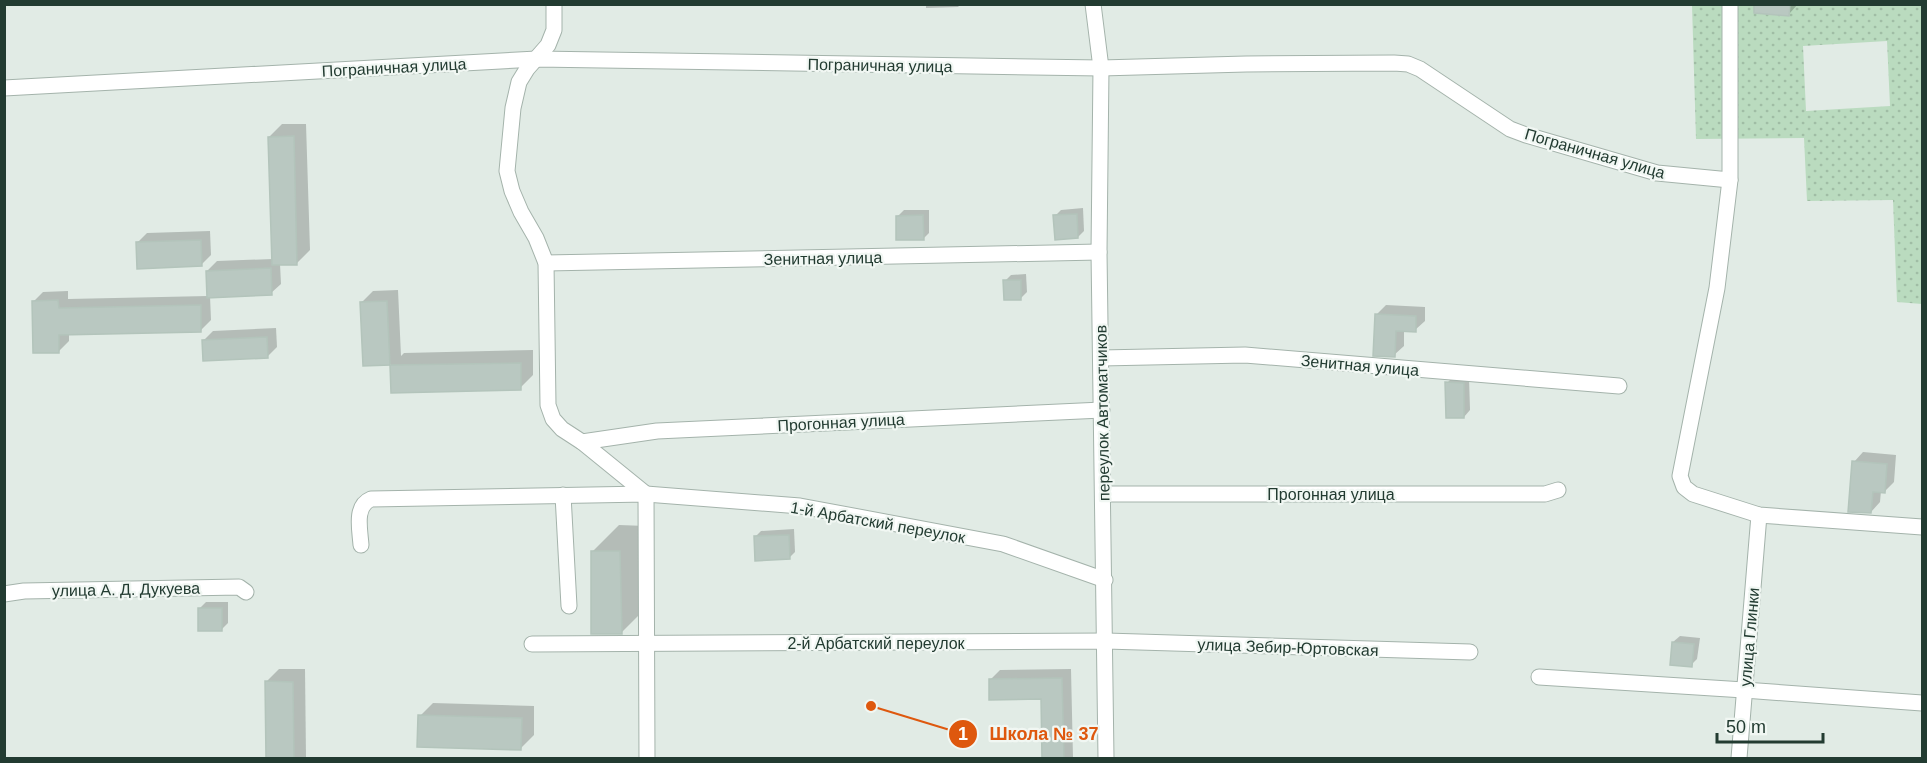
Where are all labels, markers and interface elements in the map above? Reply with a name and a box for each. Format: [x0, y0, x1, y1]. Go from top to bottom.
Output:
street label: Пограничная улица [321, 55, 467, 80]
street label: Пограничная улица [807, 56, 953, 75]
street label: Пограничная улица [1523, 125, 1667, 182]
street label: Зенитная улица [764, 249, 882, 268]
street label: переулок Автоматчиков [1092, 325, 1113, 501]
street label: Зенитная улица [1300, 352, 1420, 379]
street label: Прогонная улица [777, 411, 905, 434]
street label: Прогонная улица [1267, 486, 1395, 503]
street label: 1-й Арбатский переулок [789, 499, 968, 546]
street label: улица А. Д. Дукуева [52, 580, 200, 599]
street label: улица Глинки [1737, 587, 1762, 687]
street label: 2-й Арбатский переулок [787, 635, 966, 652]
street label: улица Зебир-Юртовская [1197, 636, 1379, 659]
scale bar [1717, 706, 1824, 744]
callout: Школа № 37 [948, 716, 1111, 752]
text: 50 m [1726, 717, 1766, 737]
text: 1 [958, 724, 968, 744]
text: Школа № 37 [990, 724, 1098, 744]

